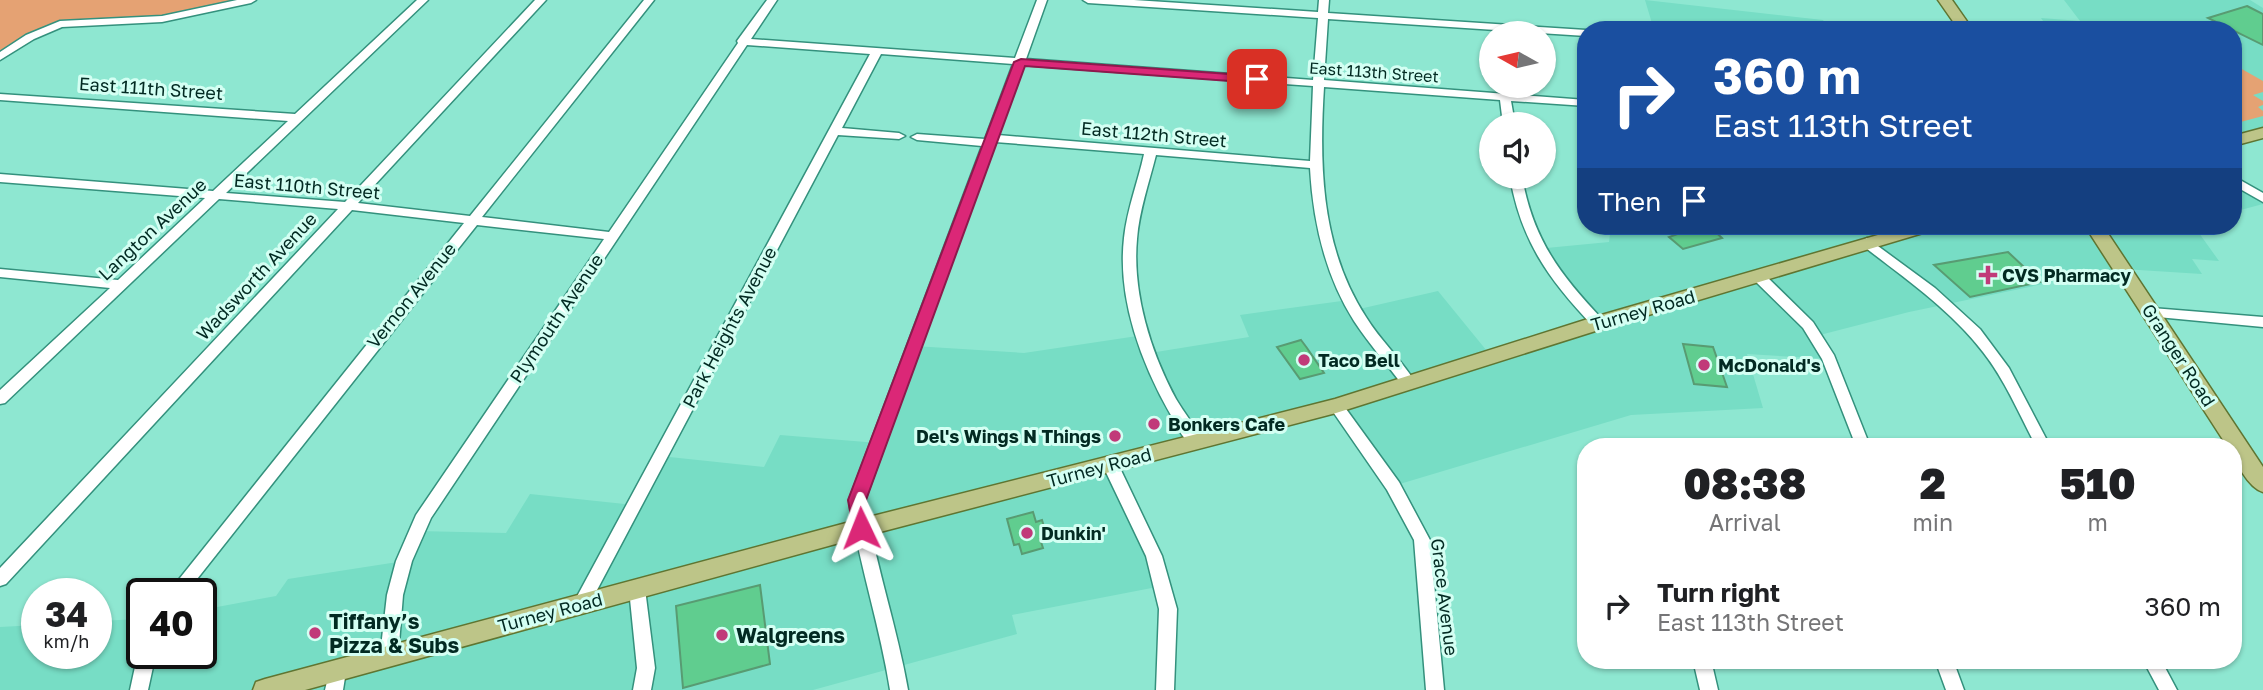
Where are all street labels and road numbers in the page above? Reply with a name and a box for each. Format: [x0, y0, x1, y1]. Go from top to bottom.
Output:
street label: East 113th Street [1308, 57, 1440, 87]
street label: East 111th Street [78, 72, 224, 104]
street label: East 112th Street [1080, 117, 1228, 151]
street label: East 110th Street [233, 169, 381, 203]
street label: Langton Avenue [93, 173, 211, 285]
street label: Wadsworth Avenue [191, 208, 321, 344]
street label: Vernon Avenue [362, 238, 460, 352]
street label: Park Heights Avenue [677, 243, 781, 411]
street label: Plymouth Avenue [505, 249, 607, 387]
street label: Turney Road [1588, 285, 1698, 335]
street label: Granger Road [2138, 300, 2220, 410]
street label: Turney Road [1044, 442, 1154, 492]
street label: Grace Avenue [1427, 537, 1463, 657]
street label: Turney Road [495, 587, 605, 637]

